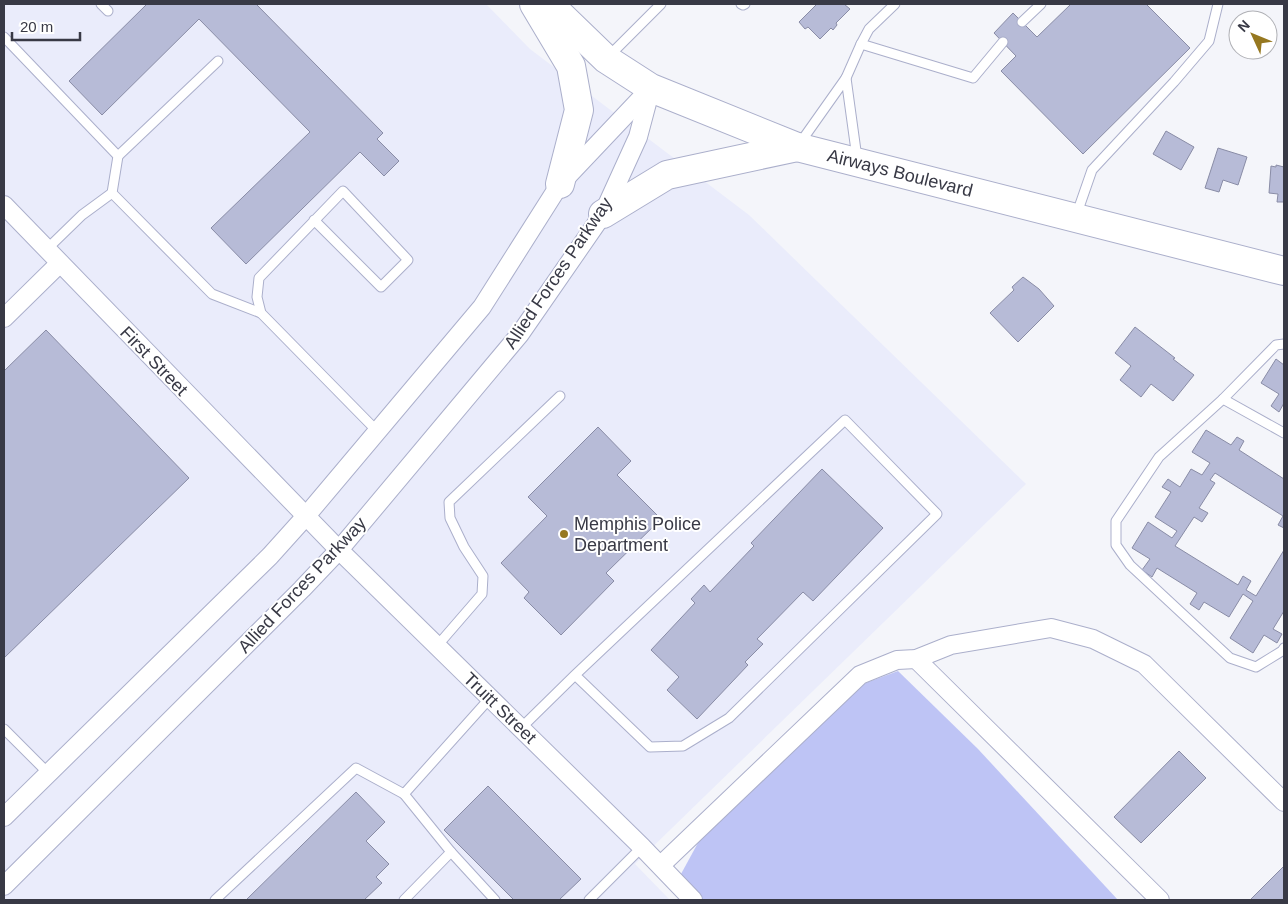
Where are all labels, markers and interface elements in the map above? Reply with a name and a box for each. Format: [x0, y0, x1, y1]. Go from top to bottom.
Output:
scale bar [12, 10, 80, 42]
north arrow [1228, 10, 1278, 60]
text: N [1234, 17, 1253, 35]
text: 20 m [20, 18, 53, 35]
street label: Airways Boulevard [825, 145, 975, 201]
street label: Allied Forces Parkway [500, 194, 616, 352]
street label: First Street [116, 322, 192, 400]
street label: Allied Forces Parkway [234, 513, 370, 657]
place label: Memphis Police Department [574, 514, 701, 555]
marker: Memphis Police Department [558, 528, 570, 540]
street label: Truitt Street [459, 668, 541, 748]

